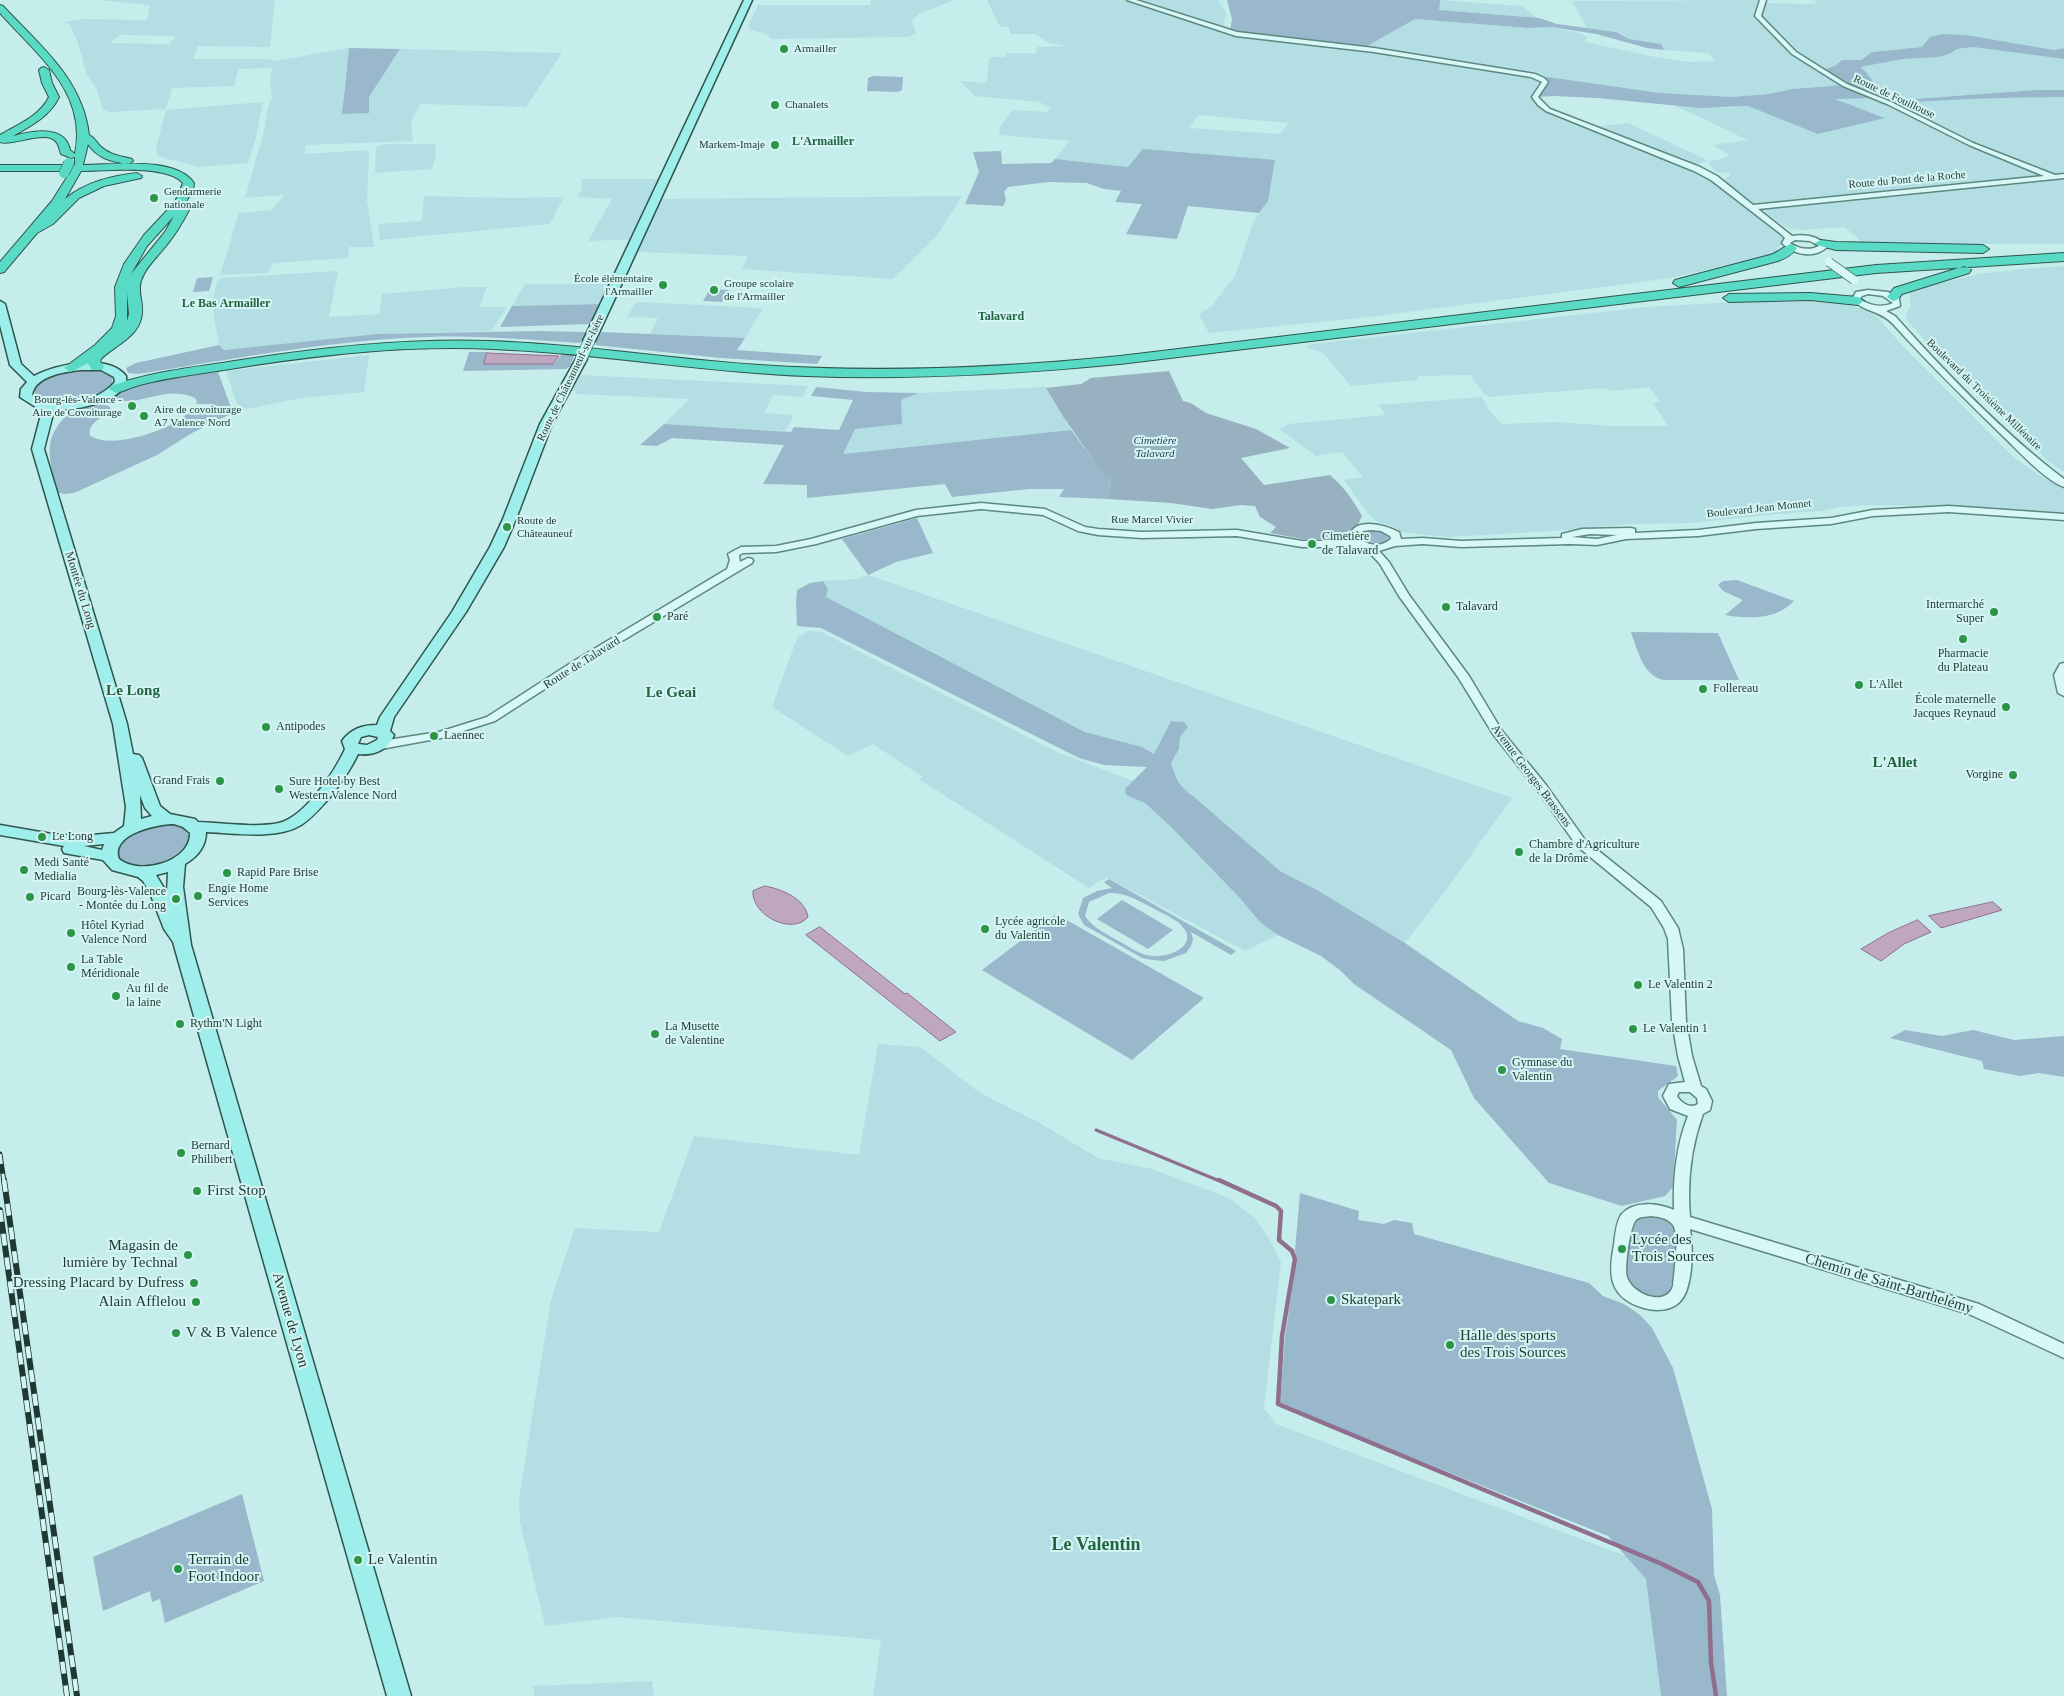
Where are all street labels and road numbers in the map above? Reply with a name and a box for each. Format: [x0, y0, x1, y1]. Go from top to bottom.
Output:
street label: Route de Fouillouse [1851, 72, 1937, 122]
street label: Route du Pont de la Roche [1848, 168, 1966, 192]
street label: Route de Châteauneuf-sur-Isère [534, 312, 608, 444]
street label: Boulevard du Troisième Millénaire [1924, 336, 2044, 454]
street label: Boulevard Jean Monnet [1706, 497, 1812, 521]
street label: Rue Marcel Vivier [1111, 513, 1193, 527]
street label: Montée du Long [61, 550, 99, 630]
street label: Route de Talavard [541, 634, 623, 692]
street label: Avenue Georges Brassens [1488, 722, 1574, 830]
street label: Chemin de Saint-Barthelémy [1803, 1250, 1975, 1318]
street label: Avenue de Lyon [268, 1270, 312, 1370]

